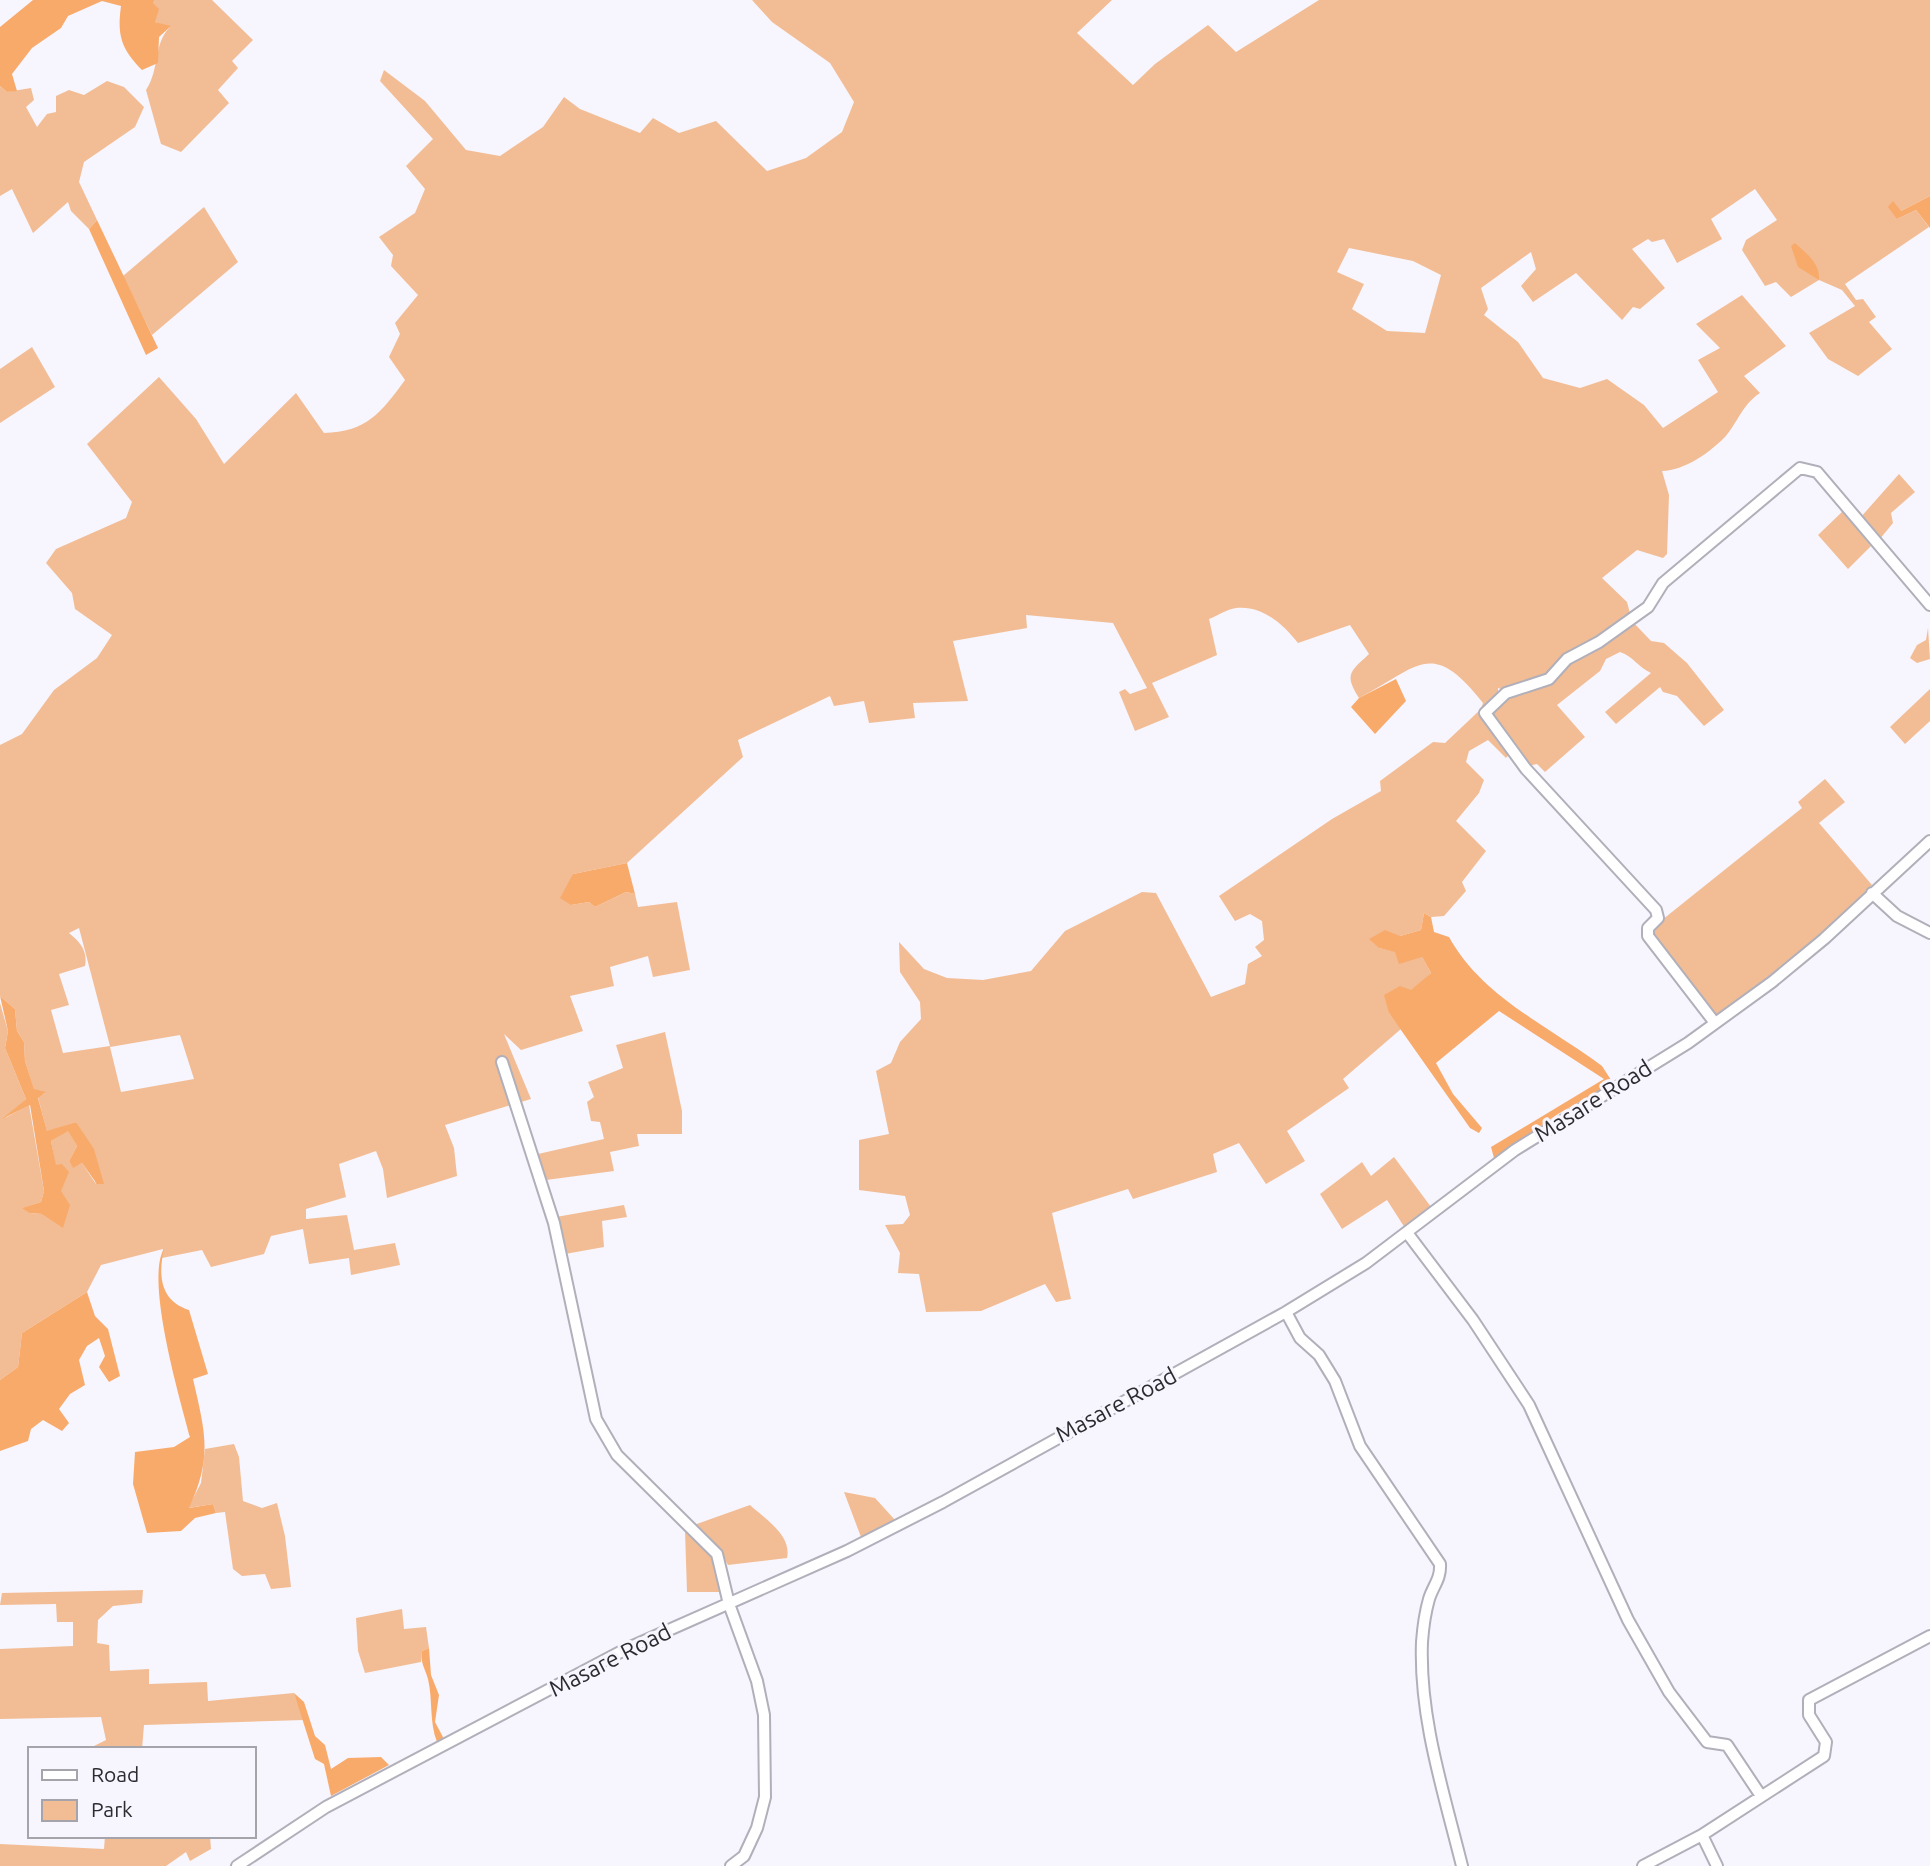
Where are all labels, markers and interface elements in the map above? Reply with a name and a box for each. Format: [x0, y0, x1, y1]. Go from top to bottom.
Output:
street label: Masare Road [1530, 1055, 1656, 1146]
street label: Masare Road [1051, 1362, 1180, 1447]
street label: Masare Road [545, 1618, 675, 1701]
legend [28, 1747, 256, 1838]
text: Road [91, 1762, 139, 1786]
text: Park [91, 1797, 133, 1821]

